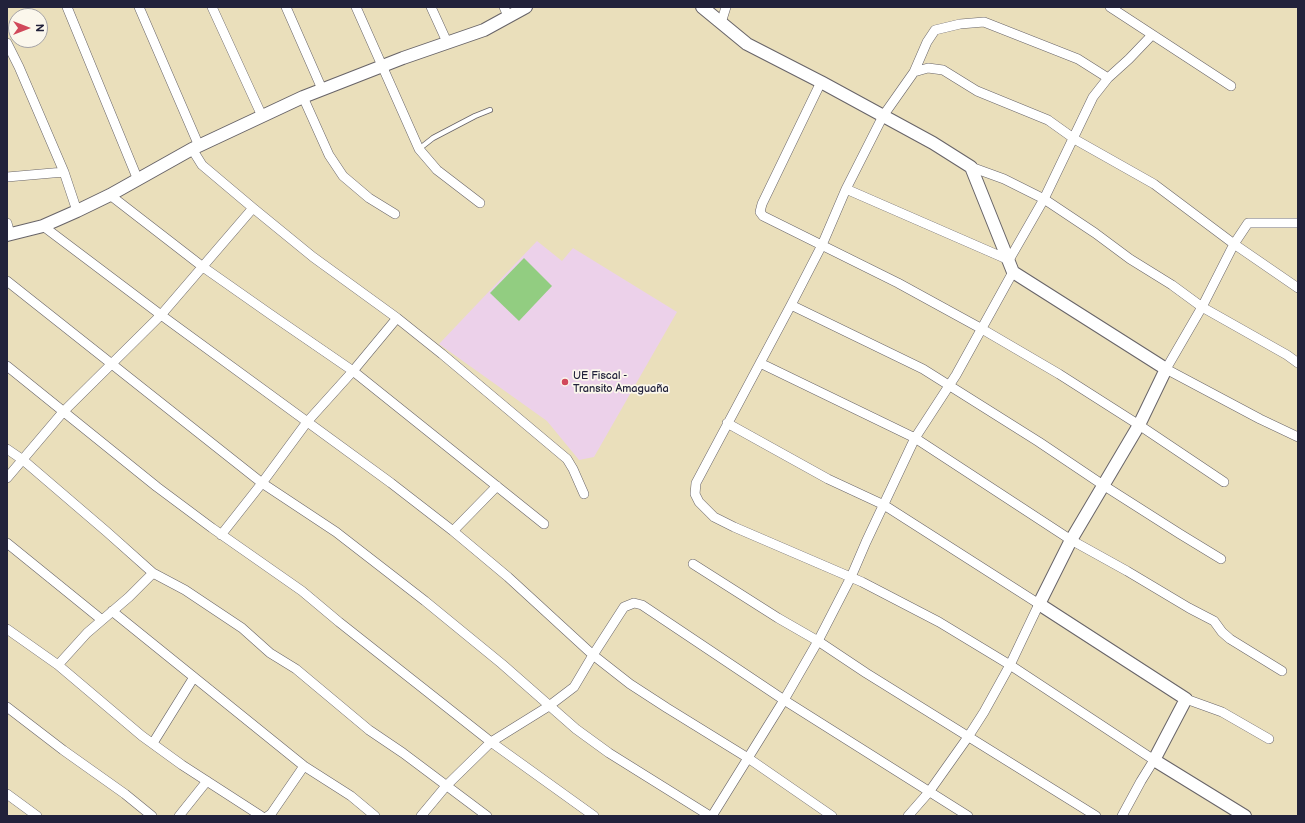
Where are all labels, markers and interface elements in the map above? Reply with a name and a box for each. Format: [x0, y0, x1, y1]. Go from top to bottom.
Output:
north arrow [8, 8, 48, 48]
text: N [33, 24, 46, 32]
place label: UE Fiscal - Transito Amaguaña [573, 369, 669, 395]
marker: UE Fiscal - Transito Amaguaña [560, 377, 570, 387]

